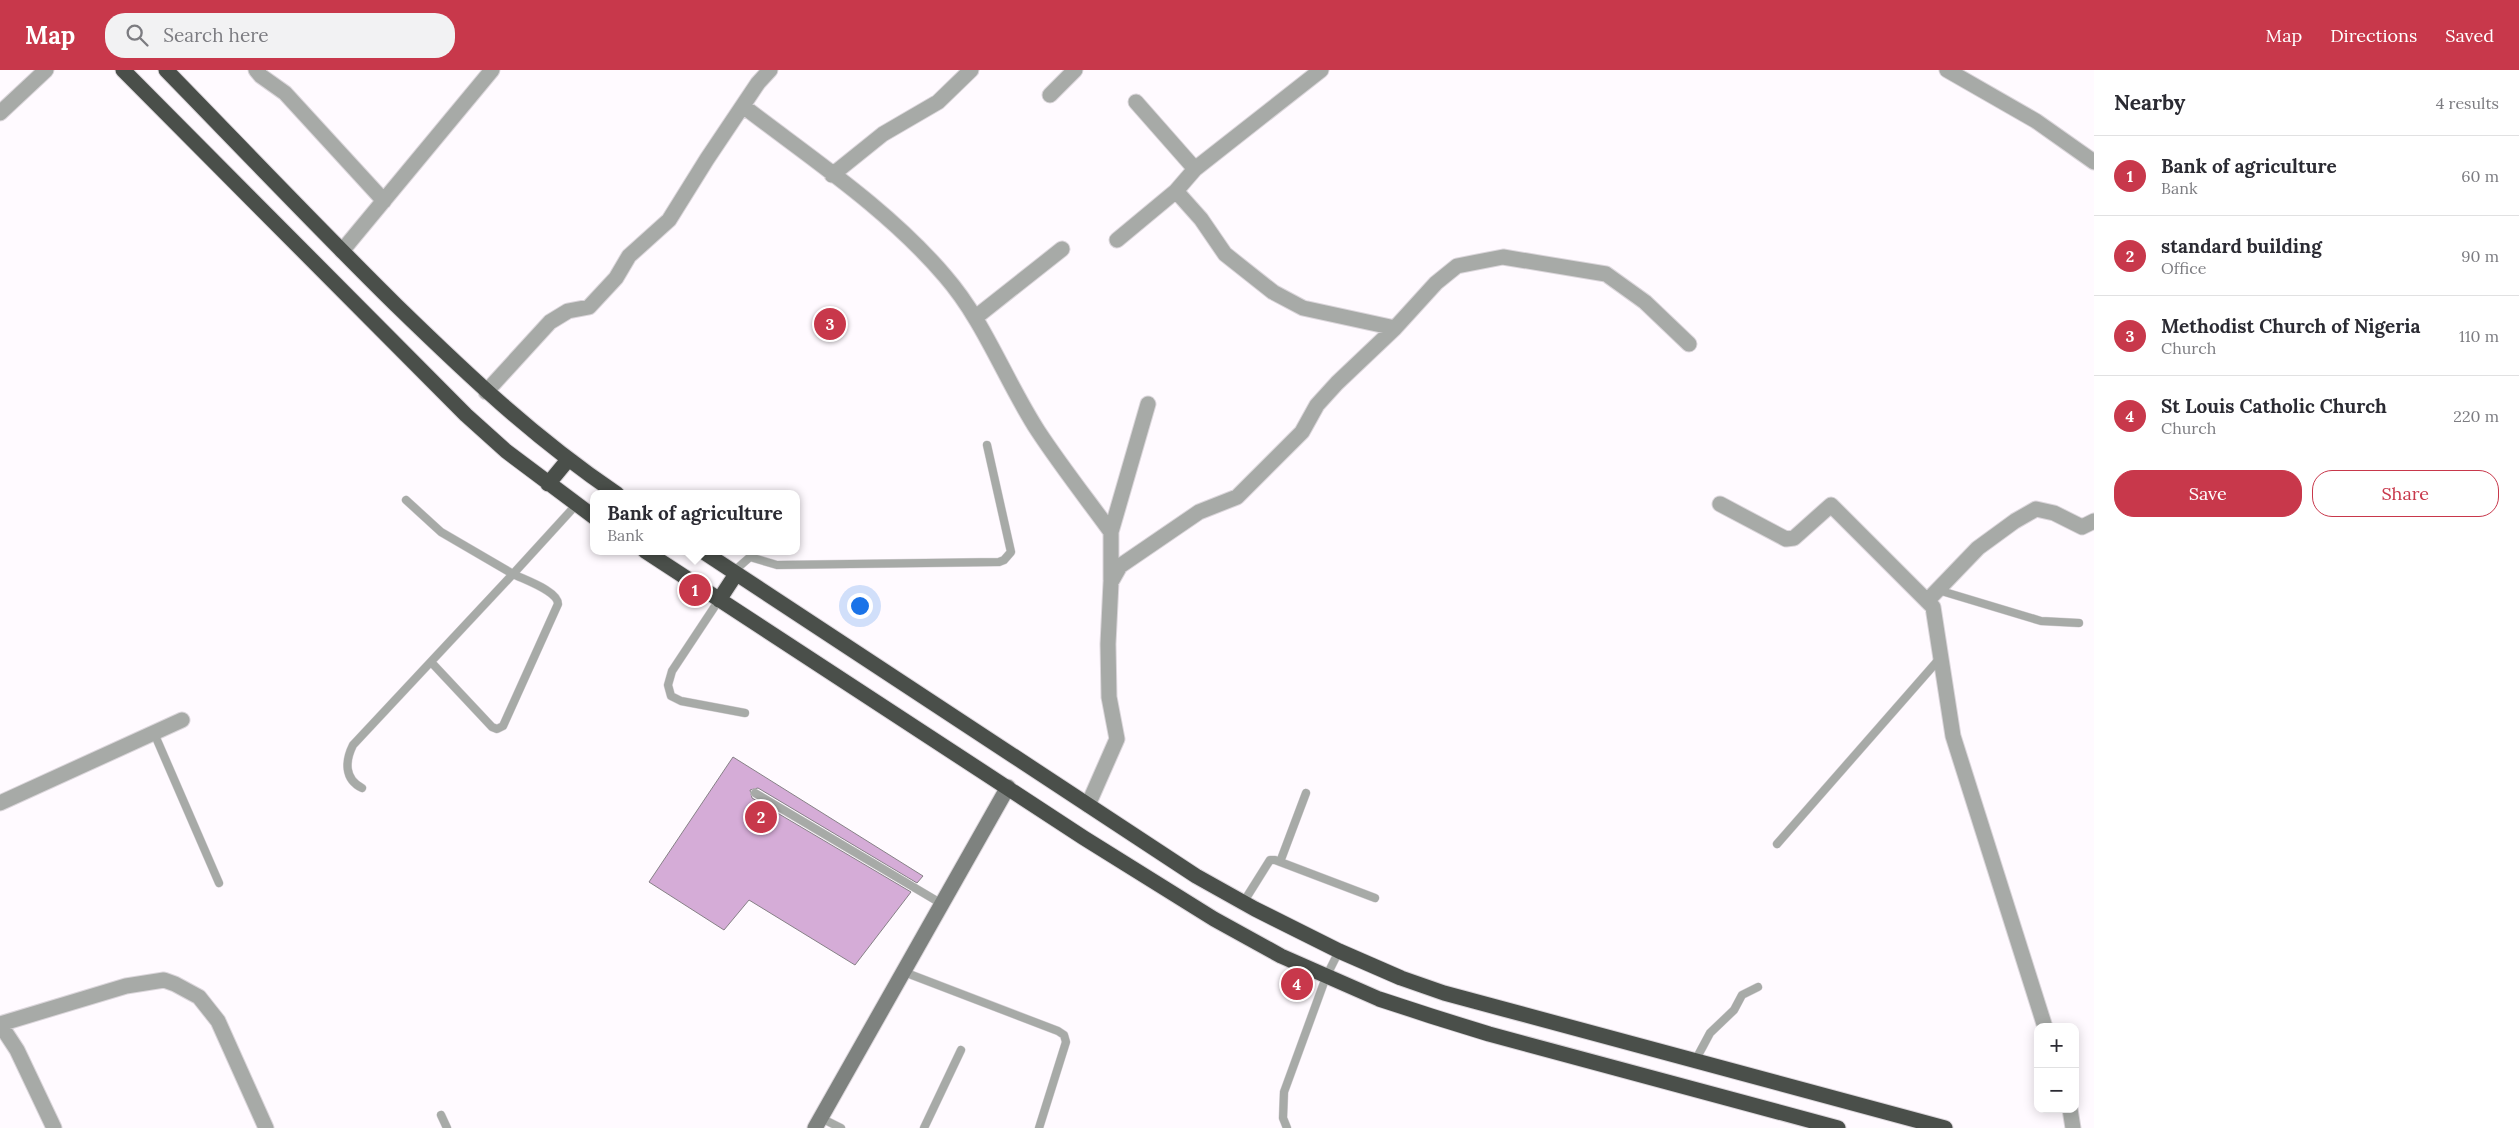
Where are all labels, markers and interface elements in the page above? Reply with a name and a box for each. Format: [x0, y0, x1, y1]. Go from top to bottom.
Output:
search box [105, 13, 455, 58]
text: Map [25, 20, 75, 51]
icon: search [123, 21, 151, 49]
text: Search here [163, 23, 269, 47]
text: Map [2266, 24, 2302, 47]
text: Directions [2330, 24, 2417, 47]
text: Saved [2445, 24, 2494, 47]
text: Nearby [2114, 89, 2185, 116]
text: 4 results [2436, 93, 2499, 113]
text: Bank of agriculture [2161, 154, 2337, 178]
text: 1 [2127, 166, 2133, 186]
text: 60 m [2461, 166, 2499, 186]
text: Bank [2161, 178, 2198, 198]
text: standard building [2161, 234, 2322, 258]
text: 2 [2126, 246, 2134, 266]
text: 90 m [2461, 246, 2499, 266]
text: Office [2161, 258, 2206, 278]
pin: 3 [814, 305, 846, 343]
text: Methodist Church of Nigeria [2161, 314, 2421, 338]
text: 3 [2126, 326, 2134, 346]
text: 110 m [2459, 326, 2499, 346]
text: Church [2161, 338, 2216, 358]
text: St Louis Catholic Church [2161, 394, 2387, 418]
text: 4 [2126, 406, 2134, 426]
text: 220 m [2453, 406, 2499, 426]
text: Church [2161, 418, 2216, 438]
button: Save [2114, 470, 2302, 517]
button: Share [2312, 470, 2499, 517]
popup [590, 490, 800, 555]
text: Bank of agriculture [607, 501, 783, 525]
text: Bank [607, 525, 644, 545]
pin: 1 [679, 571, 711, 609]
your location [847, 593, 873, 619]
pin: 2 [745, 798, 777, 836]
pin: 4 [1281, 965, 1313, 1003]
map controls [2034, 1023, 2079, 1113]
button: + [2034, 1023, 2079, 1068]
button: − [2034, 1068, 2079, 1113]

